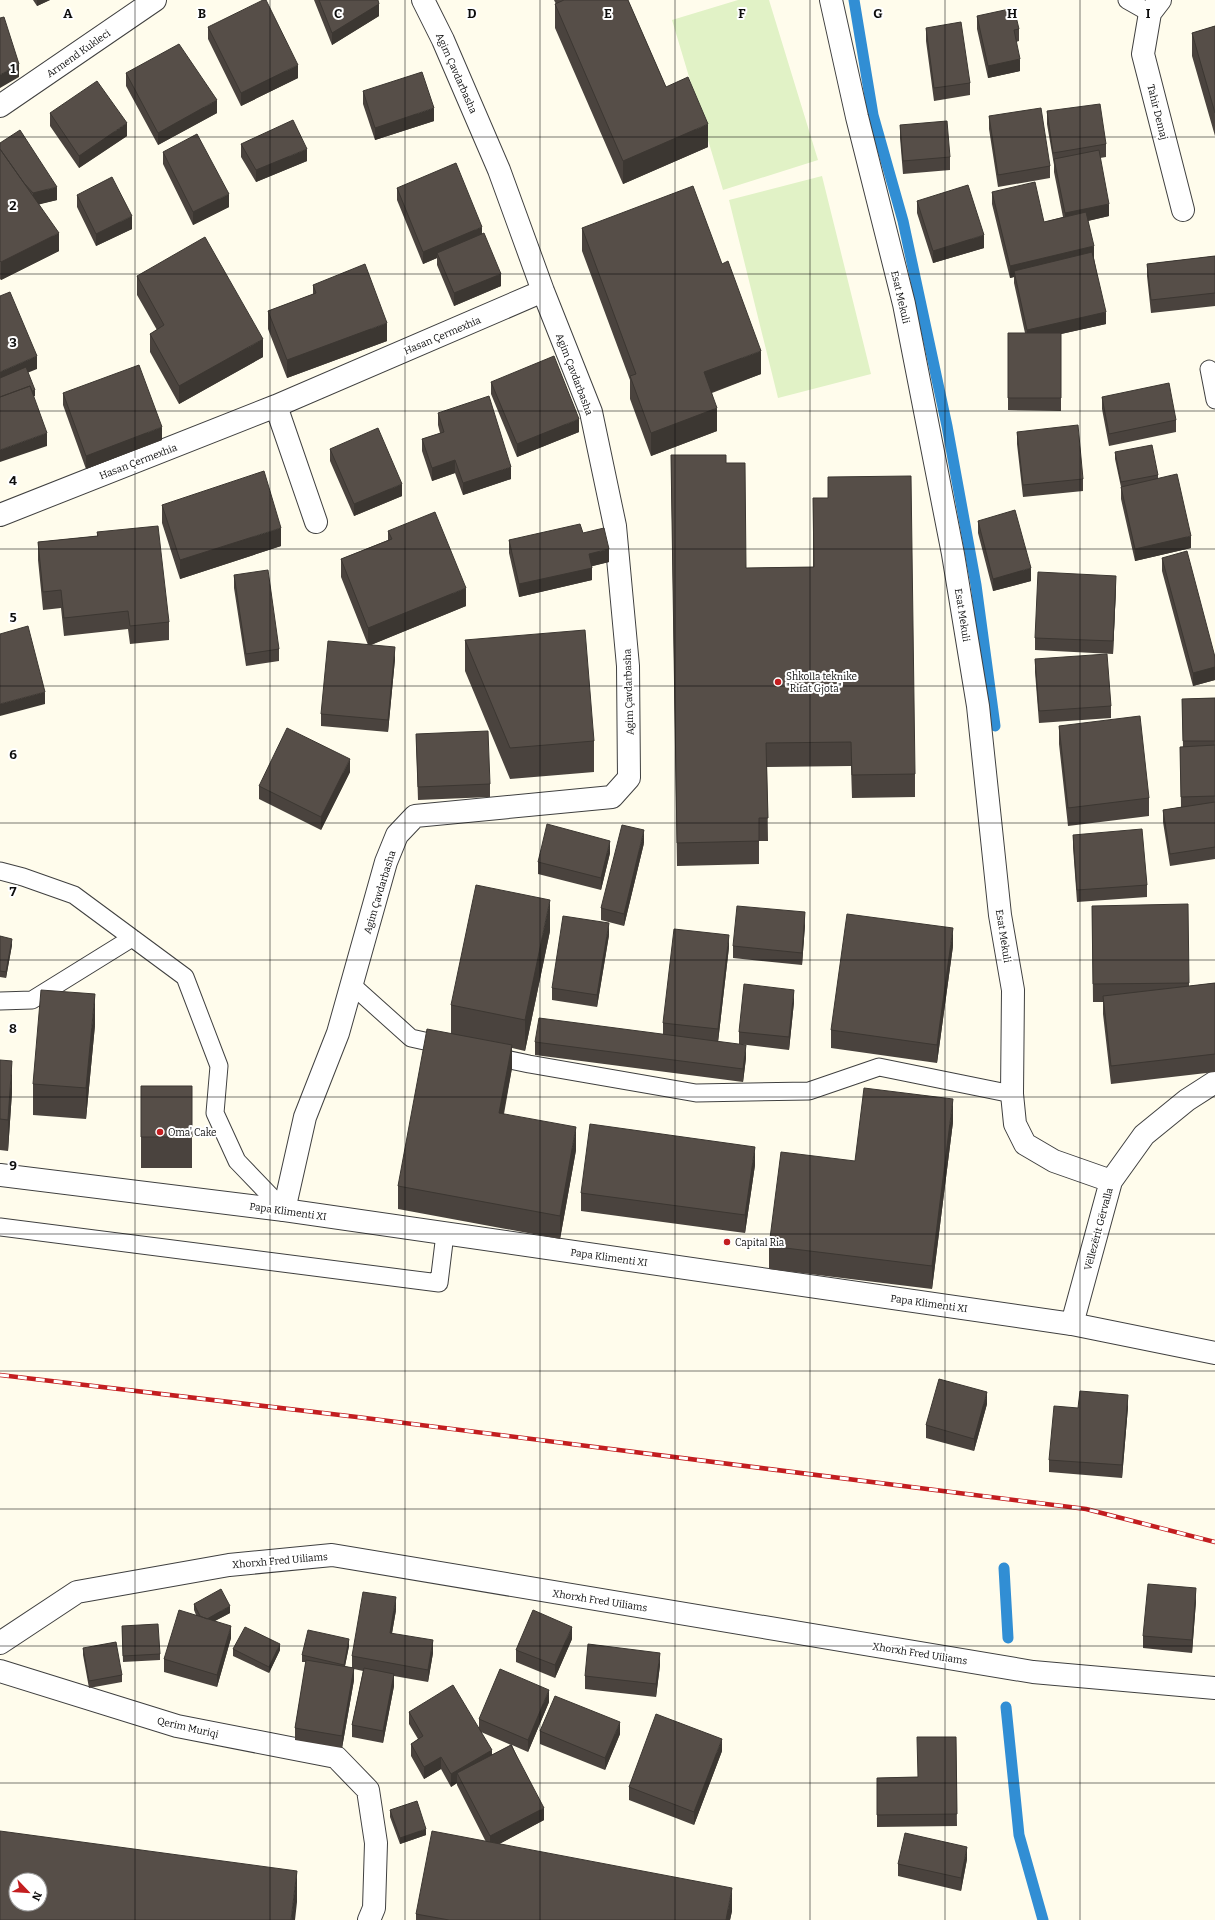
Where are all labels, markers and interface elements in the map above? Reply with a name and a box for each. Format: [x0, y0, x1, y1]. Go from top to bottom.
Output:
text: A [63, 6, 73, 21]
text: B [198, 6, 206, 21]
text: C [334, 6, 342, 21]
text: D [467, 6, 477, 21]
text: E [604, 6, 612, 21]
text: F [738, 6, 746, 21]
text: G [873, 6, 883, 21]
text: H [1007, 6, 1017, 21]
text: I [1146, 6, 1151, 21]
street label: Armend Kukleci [44, 27, 113, 80]
street label: Agim Çavdarbasha [433, 31, 479, 116]
text: 1 [10, 61, 16, 76]
street label: Tahir Demaj [1144, 83, 1170, 141]
text: 2 [9, 198, 17, 213]
street label: Esat Mekuli [888, 270, 912, 325]
street label: Hasan Çermexhia [402, 314, 483, 358]
street label: Agim Çavdarbasha [553, 332, 595, 417]
text: 3 [9, 335, 17, 350]
street label: Hasan Çermexhia [98, 441, 179, 482]
text: 4 [9, 473, 17, 488]
street label: Esat Mekuli [952, 588, 972, 643]
text: 5 [9, 610, 17, 625]
street label: Agim Çavdarbasha [621, 648, 637, 735]
place label: Shkolla teknike "Rifat Gjota" [786, 671, 857, 695]
marker: Shkolla teknike "Rifat Gjota" [773, 677, 783, 687]
text: 6 [9, 747, 17, 762]
street label: Agim Çavdarbasha [362, 849, 399, 935]
text: 7 [10, 884, 17, 899]
street label: Esat Mekuli [993, 909, 1013, 964]
text: 8 [9, 1021, 17, 1036]
marker: Oma' Cake [155, 1127, 165, 1137]
place label: Oma' Cake [168, 1127, 217, 1139]
text: 9 [9, 1158, 17, 1173]
street label: Vëllezërit Gërvalla [1082, 1186, 1116, 1272]
street label: Papa Klimenti XI [249, 1201, 328, 1223]
marker: Capital Ria [722, 1237, 732, 1247]
place label: Capital Ria [735, 1237, 785, 1249]
street label: Papa Klimenti XI [570, 1247, 649, 1269]
street label: Papa Klimenti XI [890, 1293, 969, 1315]
street label: Xhorxh Fred Uiliams [232, 1551, 329, 1571]
street label: Xhorxh Fred Uiliams [552, 1588, 648, 1614]
street label: Xhorxh Fred Uiliams [872, 1641, 968, 1667]
street label: Qerim Muriqi [156, 1715, 220, 1741]
north arrow [8, 1872, 48, 1912]
text: N [29, 1889, 44, 1903]

